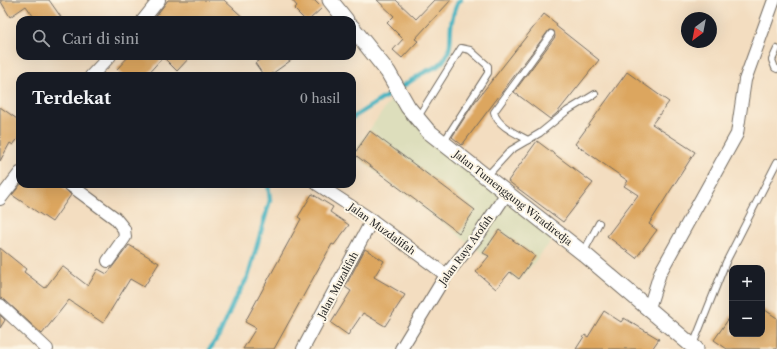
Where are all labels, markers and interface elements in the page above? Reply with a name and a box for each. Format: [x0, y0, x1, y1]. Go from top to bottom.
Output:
north arrow [681, 12, 717, 48]
search box [16, 16, 356, 60]
icon: search [30, 27, 52, 49]
text: Cari di sini [62, 29, 139, 48]
text: Terdekat [32, 88, 111, 108]
text: 0 hasil [300, 90, 340, 106]
street label: Jalan Tumenggung Wiradiredja [449, 146, 575, 249]
street label: Jalan Muzdalifah [344, 199, 419, 258]
street label: Jalan Raya Arofah [435, 212, 496, 289]
street label: Jalan Muzalifah [314, 249, 361, 322]
map controls [729, 265, 765, 337]
button: + [729, 265, 765, 301]
button: − [729, 301, 765, 337]

